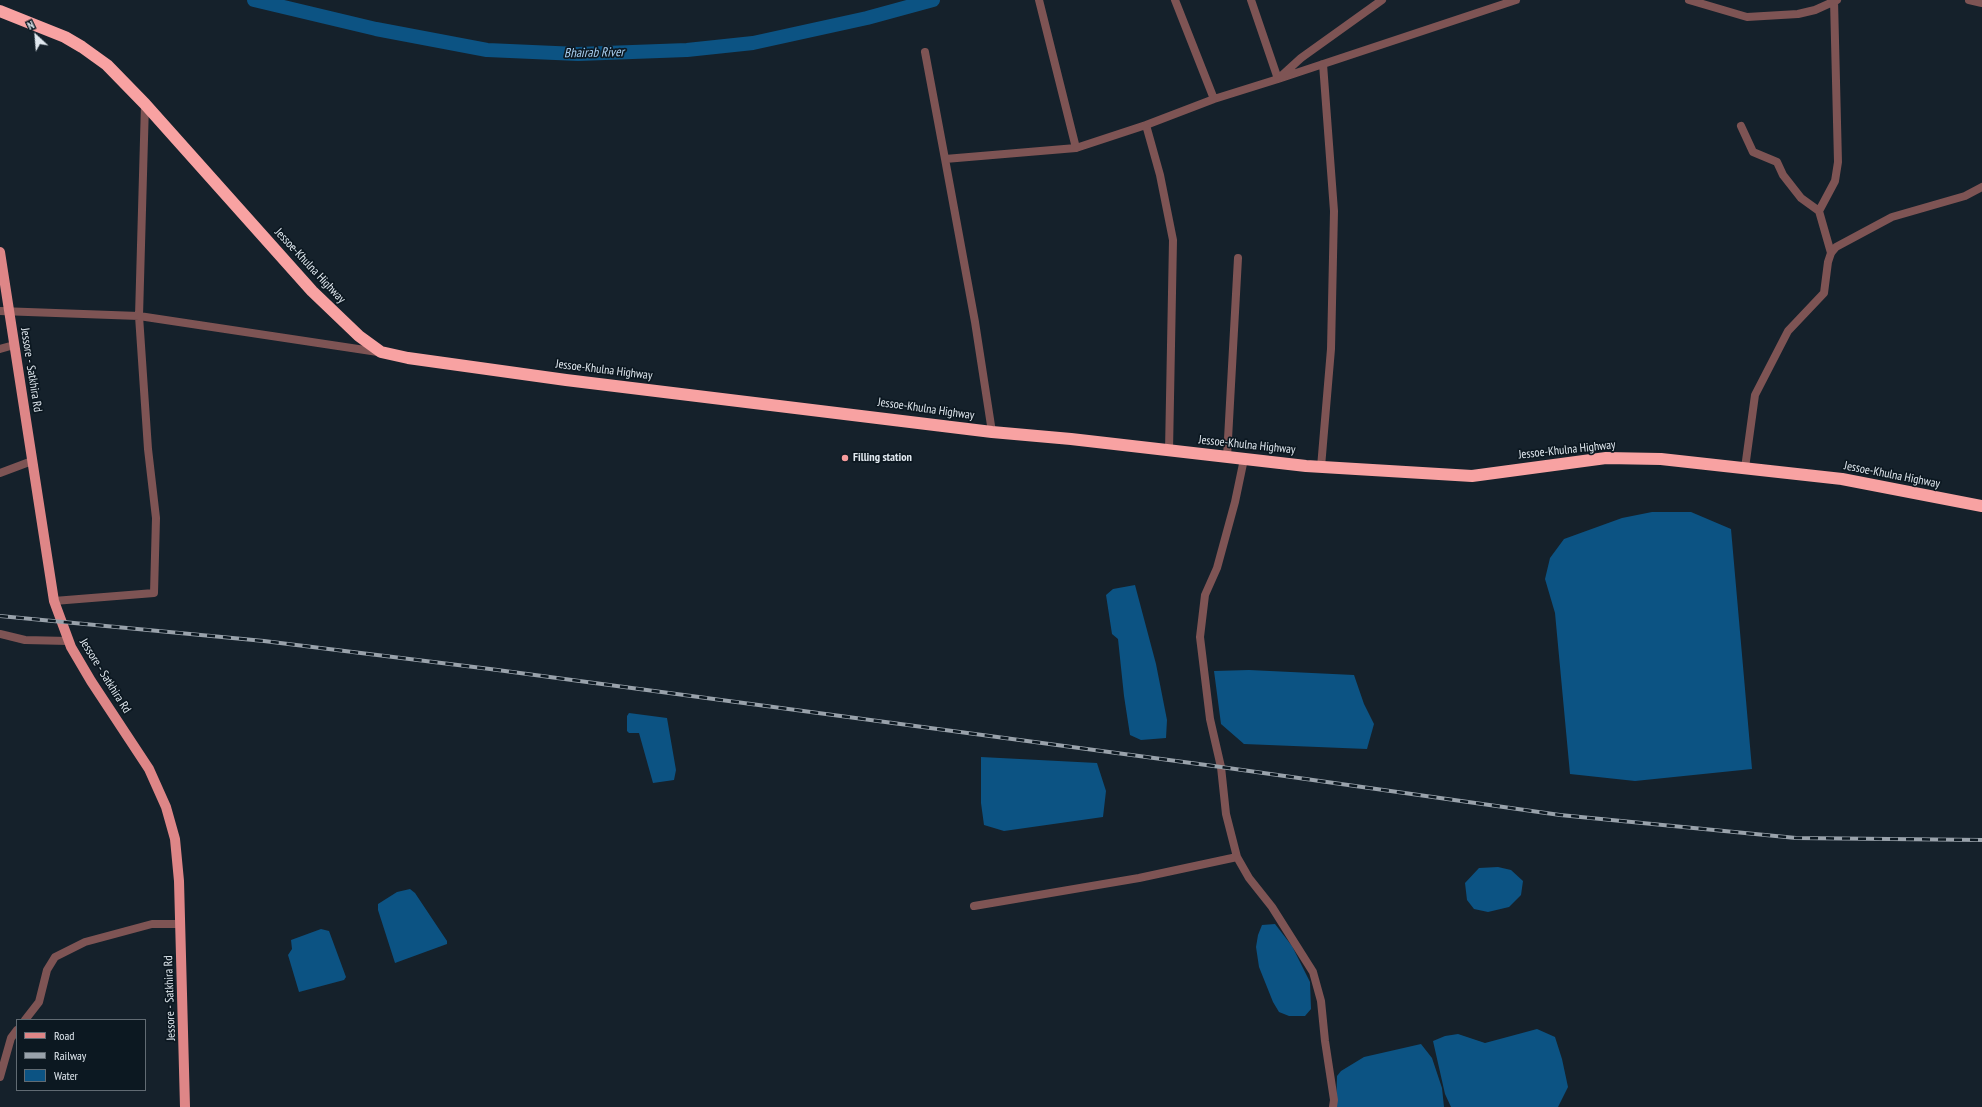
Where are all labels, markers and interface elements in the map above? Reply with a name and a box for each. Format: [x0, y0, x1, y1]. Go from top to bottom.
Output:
north arrow [16, 16, 56, 56]
text: N [25, 18, 36, 33]
water label: Bhairab River [564, 45, 624, 61]
street label: Jessoe-Khulna Highway [272, 226, 348, 306]
street label: Jessore - Satkhira Rd [17, 327, 45, 413]
street label: Jessoe-Khulna Highway [555, 357, 653, 383]
street label: Jessoe-Khulna Highway [877, 395, 975, 423]
street label: Jessoe-Khulna Highway [1198, 433, 1296, 457]
street label: Jessoe-Khulna Highway [1518, 438, 1616, 462]
place label: Filling station [853, 451, 912, 465]
marker: Filling station [840, 453, 850, 463]
street label: Jessoe-Khulna Highway [1843, 459, 1941, 491]
street label: Jessore - Satkhira Rd [76, 636, 134, 716]
street label: Jessore - Satkhira Rd [161, 955, 179, 1041]
legend [16, 1019, 146, 1091]
text: Road [54, 1028, 74, 1043]
text: Railway [54, 1048, 86, 1063]
text: Water [54, 1068, 78, 1083]

